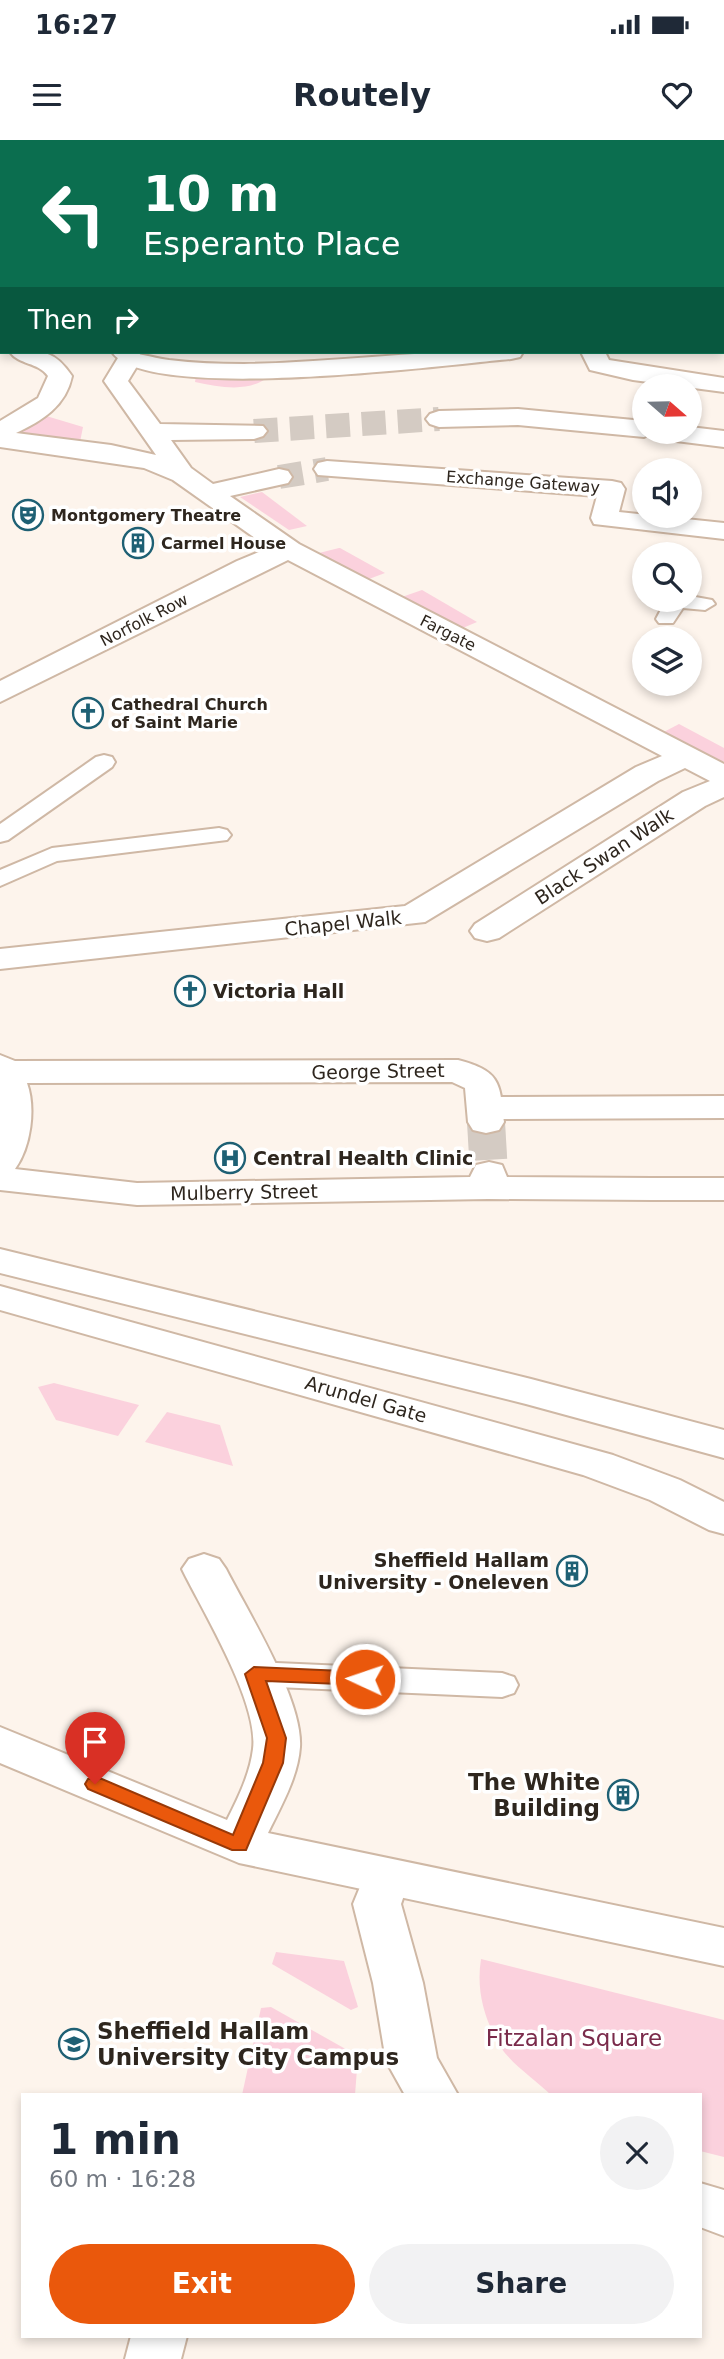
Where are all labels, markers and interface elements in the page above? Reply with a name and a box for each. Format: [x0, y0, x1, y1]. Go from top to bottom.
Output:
text: 16:27 [35, 10, 118, 40]
icon: menu [28, 76, 66, 114]
text: Routely [293, 76, 431, 114]
icon: heart [658, 76, 696, 114]
text: 10 m [143, 166, 279, 223]
icon: left [28, 168, 119, 259]
text: Esperanto Place [143, 225, 400, 263]
icon: right [107, 301, 145, 339]
text: Then [28, 305, 93, 335]
north arrow [632, 374, 702, 444]
map controls [632, 374, 702, 696]
button: sound [632, 458, 702, 528]
street label: Exchange Gateway [446, 467, 600, 497]
theatre icon: Montgomery Theatre [11, 498, 45, 532]
place label: Montgomery Theatre [51, 506, 241, 525]
building icon: Carmel House [121, 526, 155, 560]
place label: Carmel House [161, 534, 286, 553]
button: search [632, 542, 702, 612]
street label: Norfolk Row [97, 590, 191, 650]
street label: Fargate [417, 611, 479, 655]
button: layers [632, 626, 702, 696]
place label: Cathedral Church of Saint Marie [111, 695, 268, 732]
church icon: Cathedral Church of Saint Marie [71, 696, 105, 730]
street label: Black Swan Walk [531, 803, 677, 909]
street label: Chapel Walk [283, 906, 403, 940]
church icon: Victoria Hall [173, 974, 207, 1008]
place label: Victoria Hall [213, 980, 344, 1002]
street label: George Street [311, 1059, 445, 1083]
hospital icon: Central Health Clinic [213, 1141, 247, 1175]
place label: Central Health Clinic [253, 1147, 473, 1169]
street label: Mulberry Street [170, 1180, 318, 1204]
street label: Arundel Gate [303, 1371, 429, 1427]
place label: Sheffield Hallam University - Oneleven [318, 1549, 549, 1593]
building icon: Sheffield Hallam University - Oneleven [555, 1554, 589, 1588]
position arrow [328, 1642, 402, 1716]
pin [65, 1712, 125, 1784]
icon: arrive [76, 1723, 114, 1761]
place label: The White Building [468, 1769, 600, 1821]
building icon: The White Building [606, 1778, 640, 1812]
place label: Sheffield Hallam University City Campus [97, 2018, 399, 2070]
park label: Fitzalan Square [486, 2025, 662, 2051]
school or university icon: Sheffield Hallam University City Campus [57, 2027, 91, 2061]
text: 1 min [49, 2115, 181, 2164]
button: close [600, 2116, 674, 2190]
text: 60 m · 16:28 [49, 2166, 196, 2192]
button: Exit [49, 2244, 355, 2324]
button: Share [369, 2244, 674, 2324]

